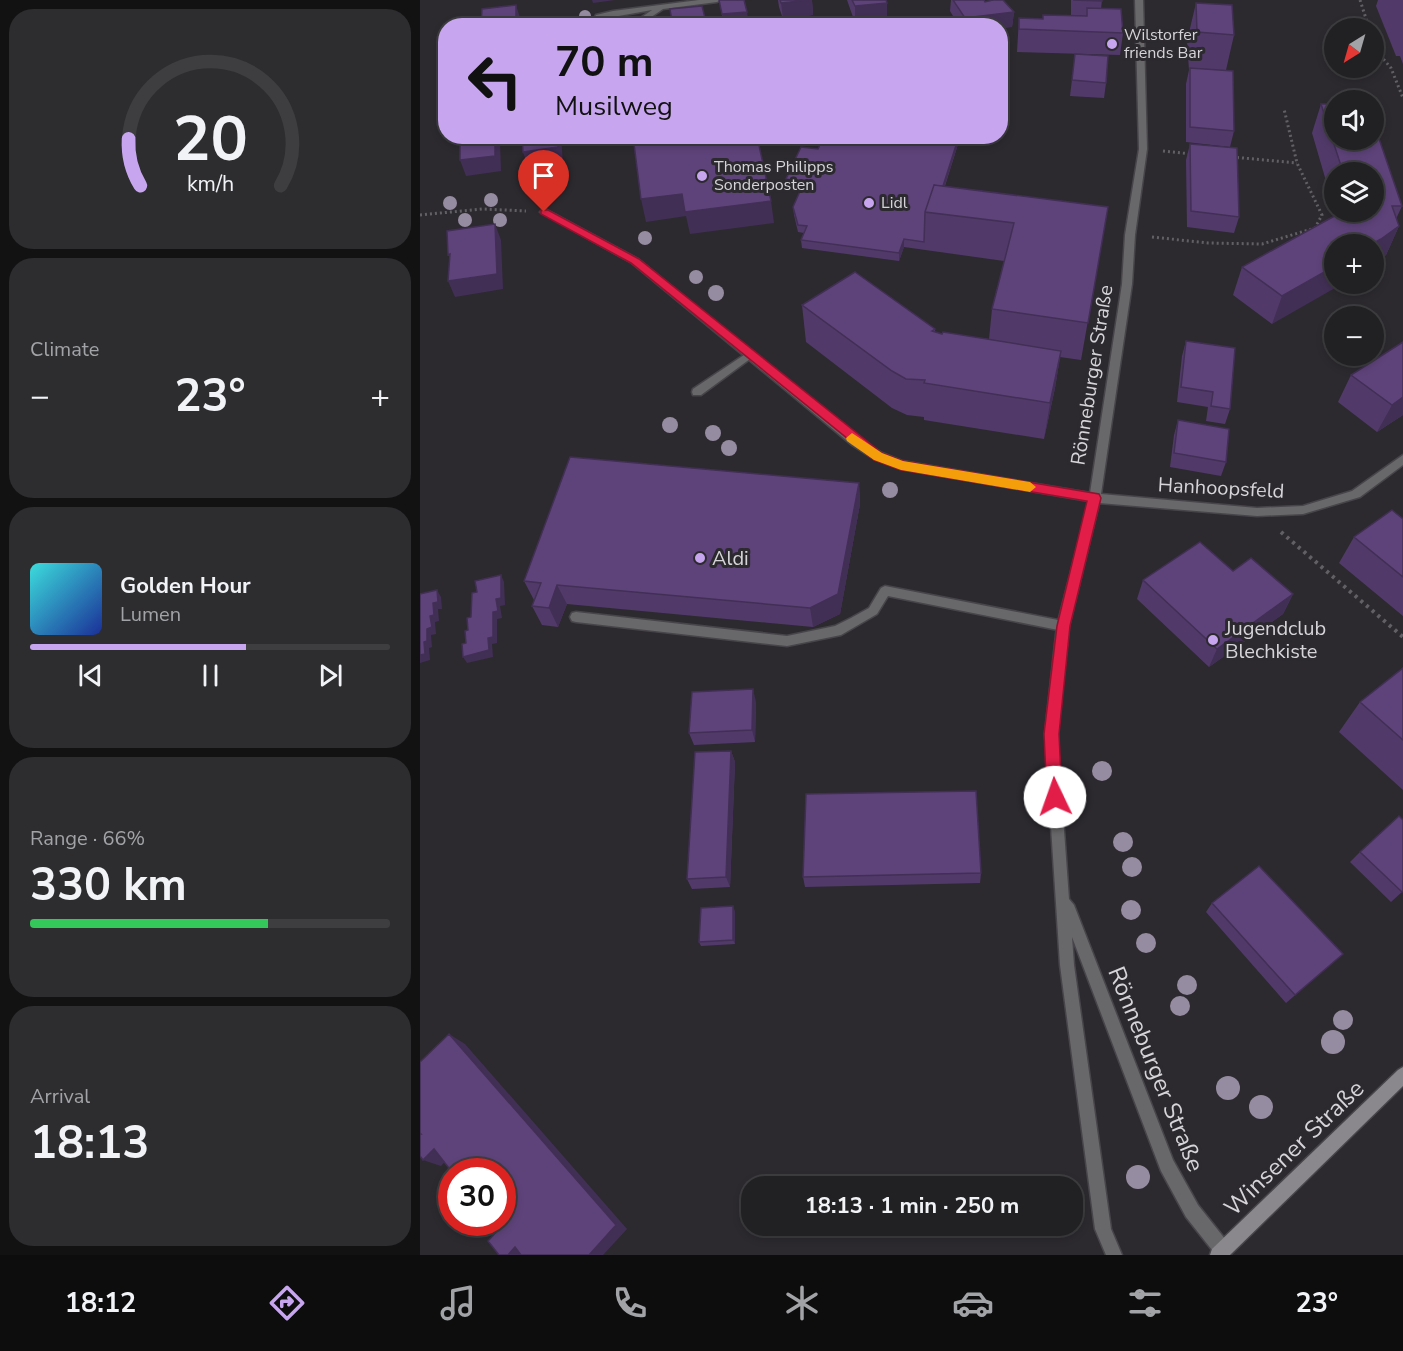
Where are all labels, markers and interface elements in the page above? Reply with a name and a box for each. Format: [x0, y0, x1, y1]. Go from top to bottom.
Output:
north arrow [1324, 18, 1384, 78]
map controls [1324, 18, 1384, 366]
place label: Wilstorfer friends Bar [1124, 24, 1203, 64]
text: 70 m [555, 34, 654, 91]
marker: Wilstorfer friends Bar [1105, 37, 1119, 51]
icon: left [456, 42, 534, 120]
text: Musilweg [555, 88, 673, 125]
button: sound [1324, 90, 1384, 150]
text: 20 [173, 97, 247, 182]
pin [518, 150, 569, 212]
place label: Thomas Philipps Sonderposten [714, 156, 833, 196]
icon: arrive [527, 159, 560, 192]
button: layers [1324, 162, 1384, 222]
text: km/h [186, 169, 234, 199]
marker: Thomas Philipps Sonderposten [695, 169, 709, 183]
place label: Lidl [881, 192, 908, 214]
marker: Lidl [862, 196, 876, 210]
button: + [1324, 234, 1384, 294]
street label: Rönneburger Straße [1064, 283, 1120, 467]
button: − [1324, 306, 1384, 366]
text: Climate [30, 336, 99, 363]
text: 23° [174, 366, 246, 427]
text: − [30, 374, 50, 419]
text: + [370, 374, 390, 419]
street label: Hanhoopsfeld [1157, 471, 1285, 505]
place label: Aldi [712, 545, 749, 572]
marker: Aldi [693, 551, 707, 565]
text: Golden Hour [120, 571, 251, 601]
text: Lumen [120, 601, 181, 628]
place label: Jugendclub Blechkiste [1224, 615, 1326, 665]
marker: Jugendclub Blechkiste [1206, 633, 1220, 647]
icon: previous [74, 659, 107, 692]
icon: pause [194, 659, 227, 692]
icon: next [314, 659, 347, 692]
position arrow [1023, 765, 1087, 829]
text: Range · 66% [30, 825, 145, 852]
text: 330 km [30, 855, 187, 916]
street label: Rönneburger Straße [1100, 962, 1212, 1176]
street label: Winsener Straße [1217, 1073, 1371, 1223]
text: Arrival [30, 1083, 90, 1110]
text: 18:13 [30, 1113, 149, 1174]
speed limit sign: 30 [438, 1158, 516, 1236]
text: 18:13 · 1 min · 250 m [805, 1191, 1019, 1221]
icon: directions [266, 1282, 308, 1324]
icon: music [437, 1282, 479, 1324]
icon: phone [609, 1282, 651, 1324]
icon: climate [781, 1282, 823, 1324]
icon: car [952, 1282, 994, 1324]
icon: filters [1124, 1282, 1166, 1324]
text: 18:12 [65, 1285, 136, 1322]
text: 23° [1295, 1285, 1338, 1322]

